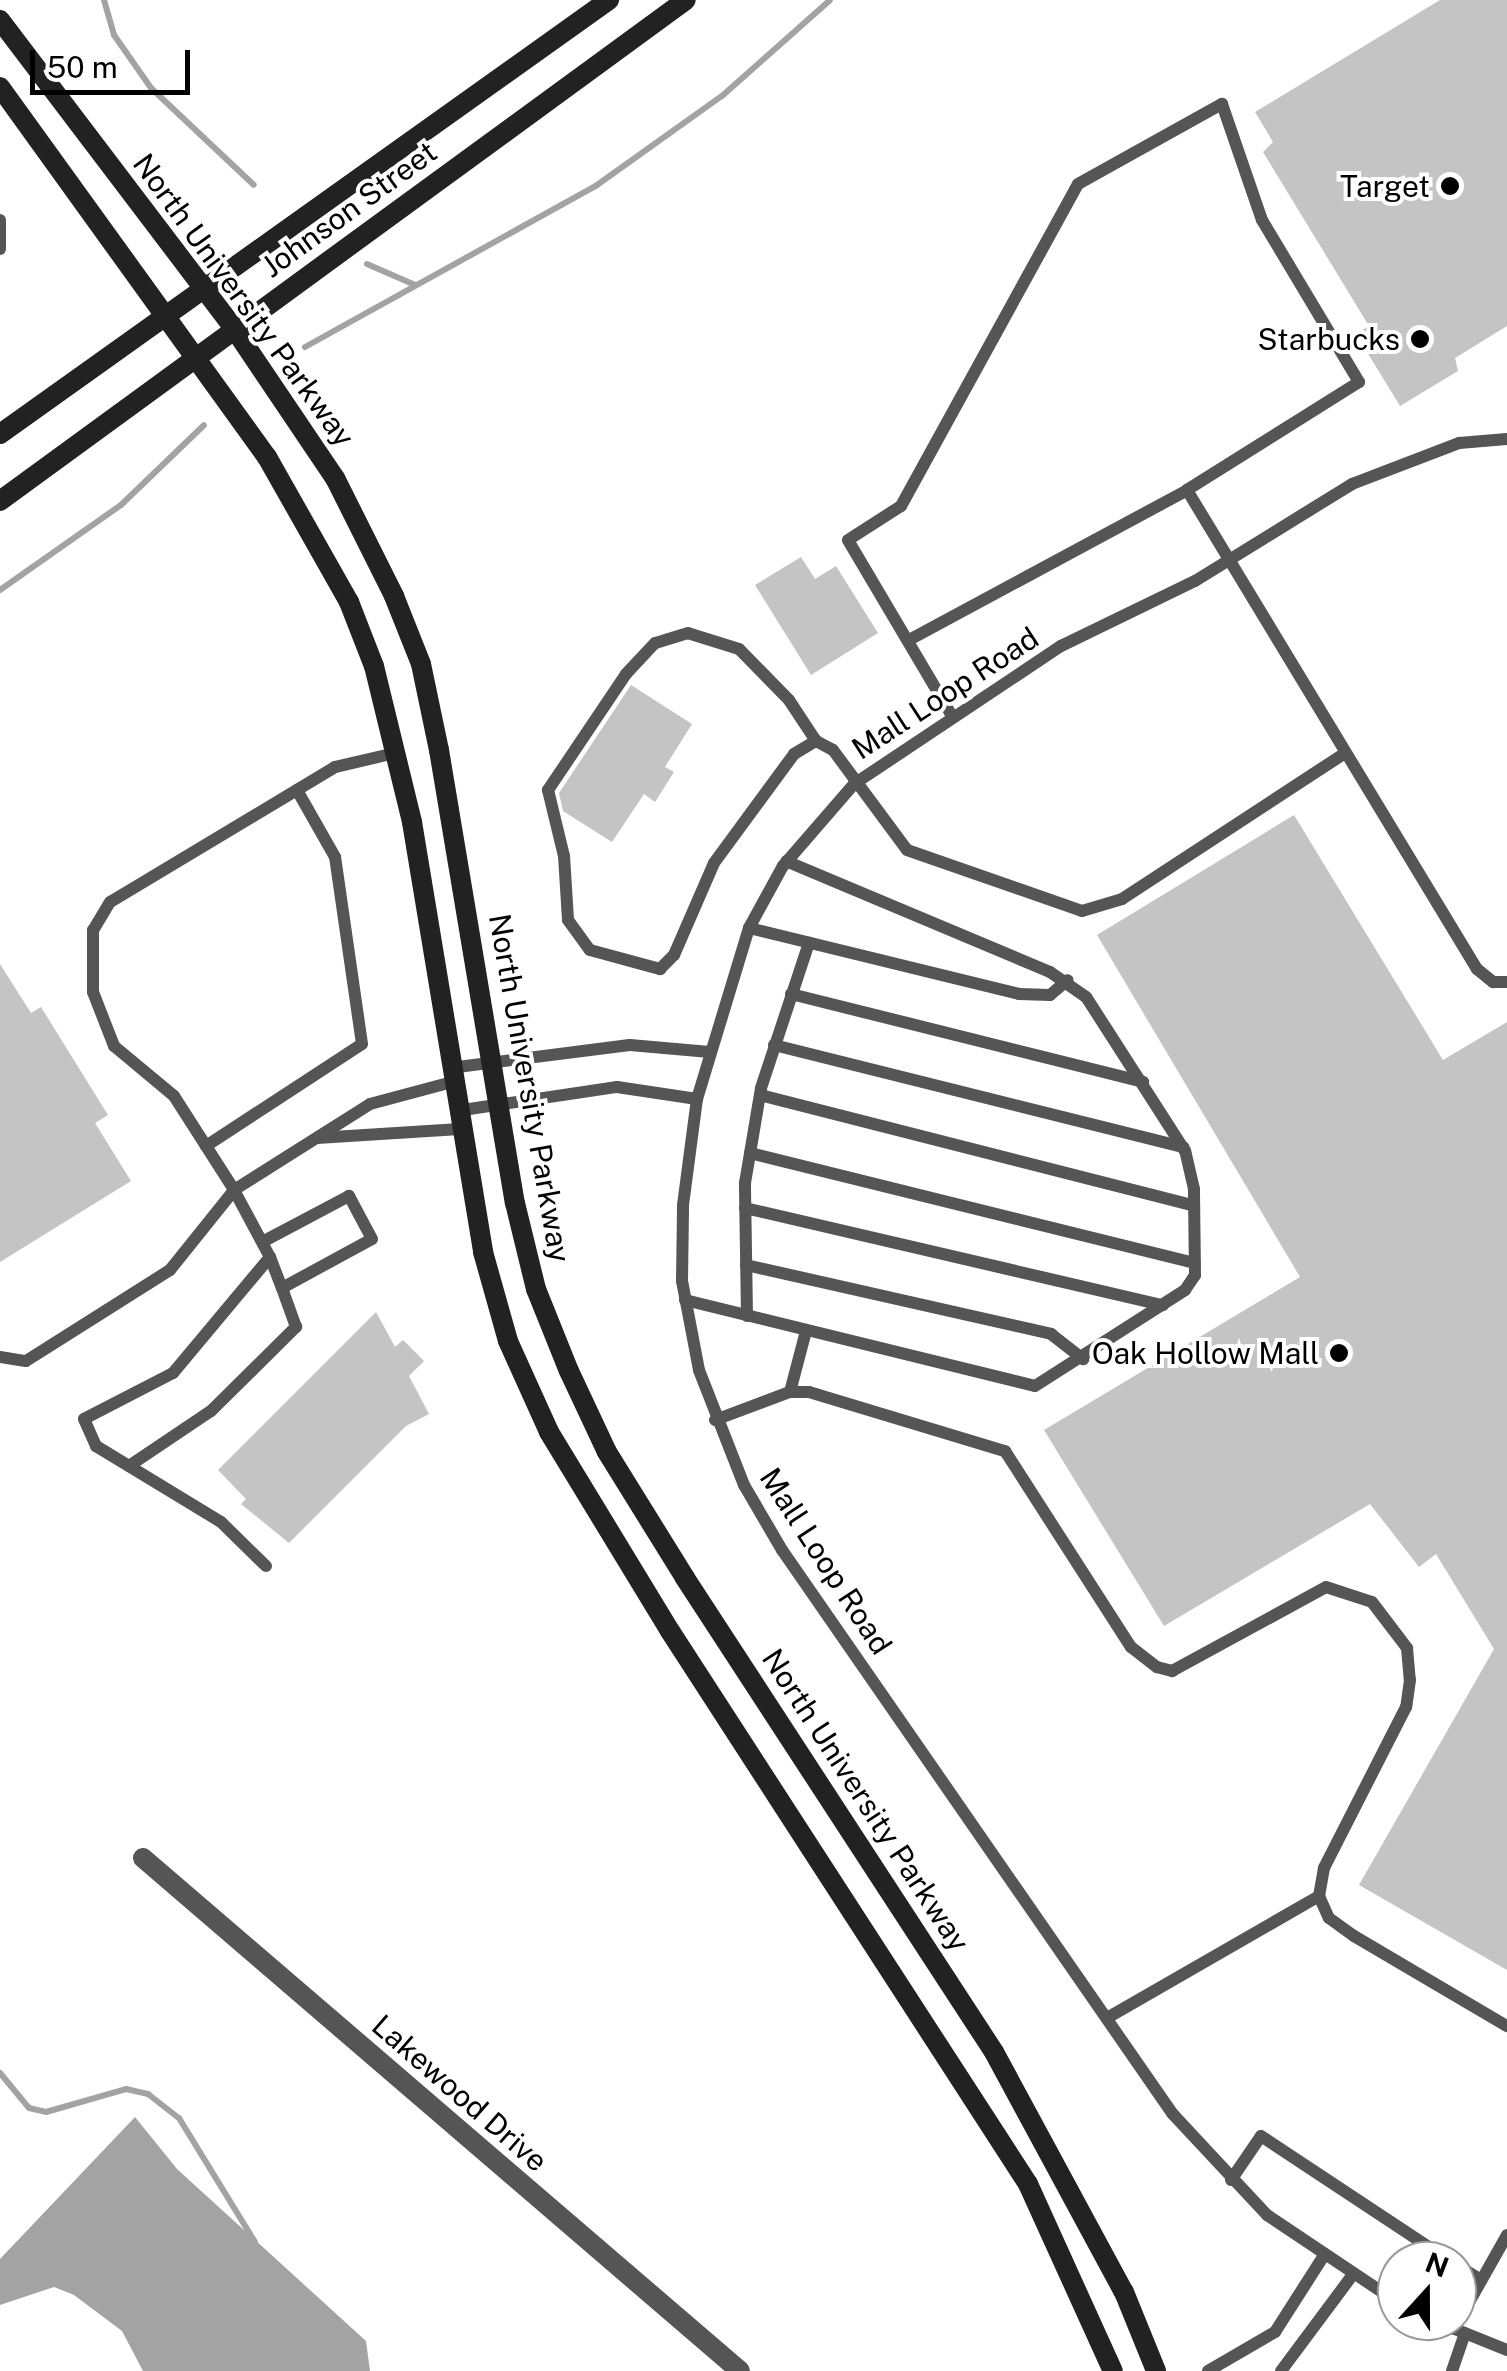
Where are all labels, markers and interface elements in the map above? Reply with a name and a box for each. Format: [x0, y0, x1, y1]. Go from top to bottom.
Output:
scale bar [35, 30, 195, 92]
text: 50 m [47, 49, 118, 85]
street label: Johnson Street [255, 133, 443, 285]
street label: North University Parkway [126, 147, 362, 453]
place label: Target [1340, 168, 1430, 204]
marker: Target [1439, 175, 1461, 197]
place label: Starbucks [1258, 321, 1400, 357]
marker: Starbucks [1409, 328, 1431, 350]
street label: Mall Loop Road [845, 619, 1045, 767]
street label: North University Parkway [482, 911, 578, 1265]
place label: Oak Hollow Mall [1092, 1335, 1319, 1371]
marker: Oak Hollow Mall [1328, 1342, 1350, 1364]
street label: Mall Loop Road [752, 1461, 900, 1661]
street label: North University Parkway [755, 1642, 977, 1958]
street label: Lakewood Drive [365, 2007, 555, 2179]
north arrow [1377, 2241, 1477, 2341]
text: N [1421, 2245, 1453, 2284]

